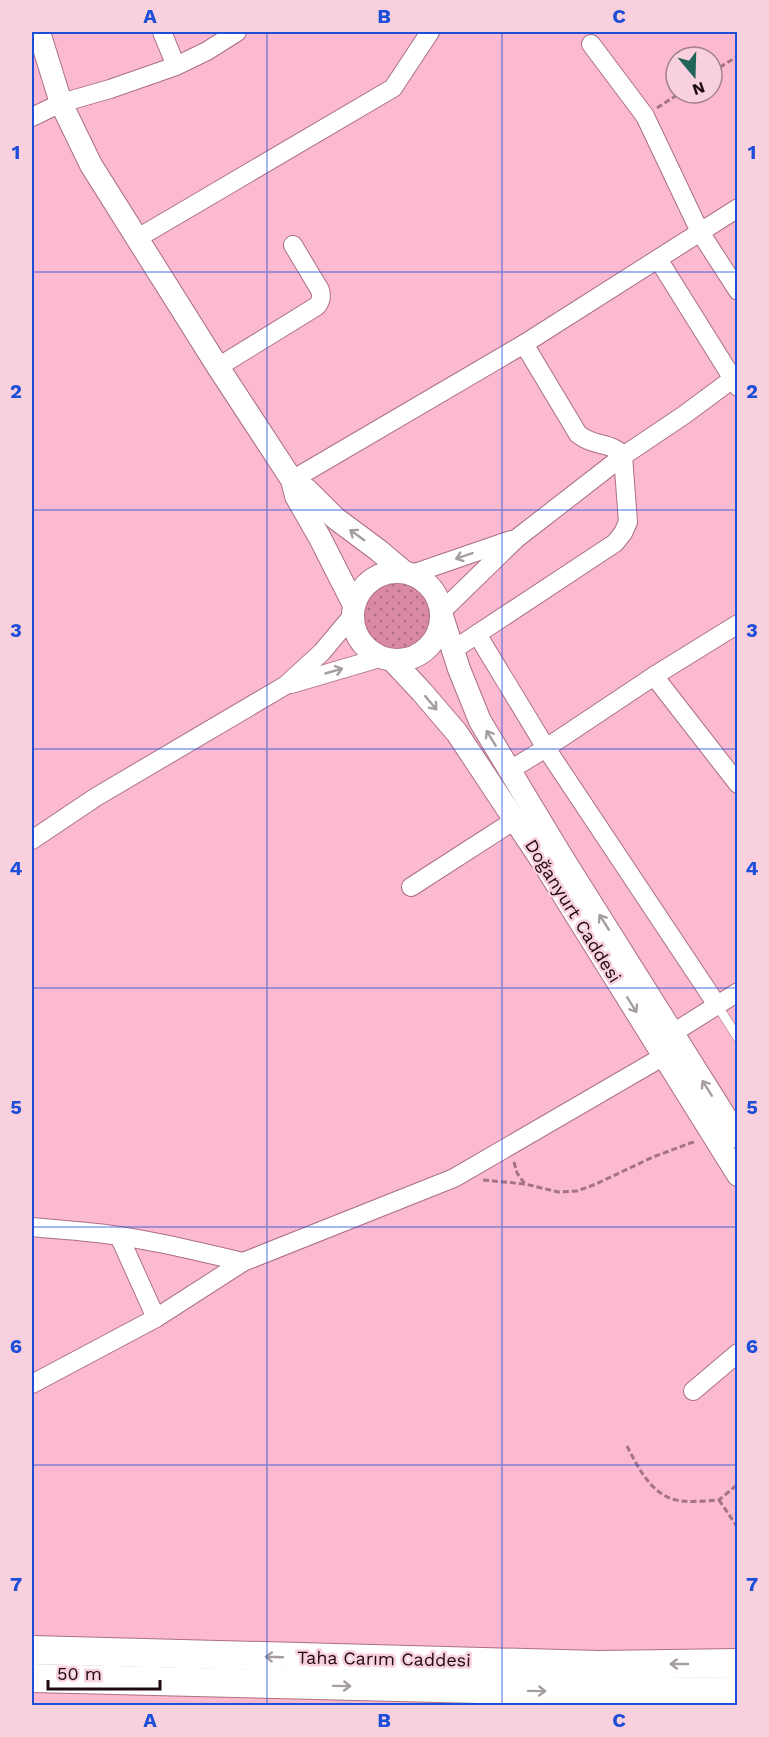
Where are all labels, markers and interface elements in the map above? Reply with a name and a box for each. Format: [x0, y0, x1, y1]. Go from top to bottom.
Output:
text: A [143, 4, 157, 28]
text: B [377, 4, 391, 28]
text: C [612, 4, 626, 28]
north arrow [664, 45, 724, 105]
text: N [690, 78, 707, 100]
text: 1 [12, 140, 20, 164]
text: 1 [748, 140, 756, 164]
text: 2 [10, 379, 22, 403]
text: 2 [746, 379, 758, 403]
one-way arrow [350, 529, 366, 541]
one-way arrow [455, 551, 474, 562]
text: 3 [10, 618, 22, 642]
text: 3 [746, 618, 758, 642]
one-way arrow [324, 665, 343, 676]
one-way arrow [424, 695, 438, 710]
one-way arrow [484, 730, 496, 747]
street label: Doğanyurt Caddesi [521, 835, 626, 986]
text: 4 [10, 856, 23, 880]
text: 4 [746, 856, 759, 880]
one-way arrow [597, 914, 609, 931]
one-way arrow [627, 996, 639, 1013]
one-way arrow [700, 1080, 712, 1097]
text: 5 [10, 1095, 22, 1119]
text: 5 [746, 1095, 758, 1119]
text: 6 [10, 1334, 22, 1358]
text: 6 [746, 1334, 758, 1358]
text: 7 [10, 1572, 22, 1596]
text: 7 [746, 1572, 758, 1596]
street label: Taha Carım Caddesi [297, 1646, 471, 1671]
one-way arrow [265, 1651, 285, 1662]
scale bar [48, 1653, 160, 1691]
one-way arrow [670, 1658, 690, 1670]
text: 50 m [57, 1663, 102, 1684]
one-way arrow [331, 1680, 351, 1692]
one-way arrow [526, 1685, 546, 1696]
text: A [143, 1708, 157, 1732]
text: B [377, 1708, 391, 1732]
text: C [612, 1708, 626, 1732]

